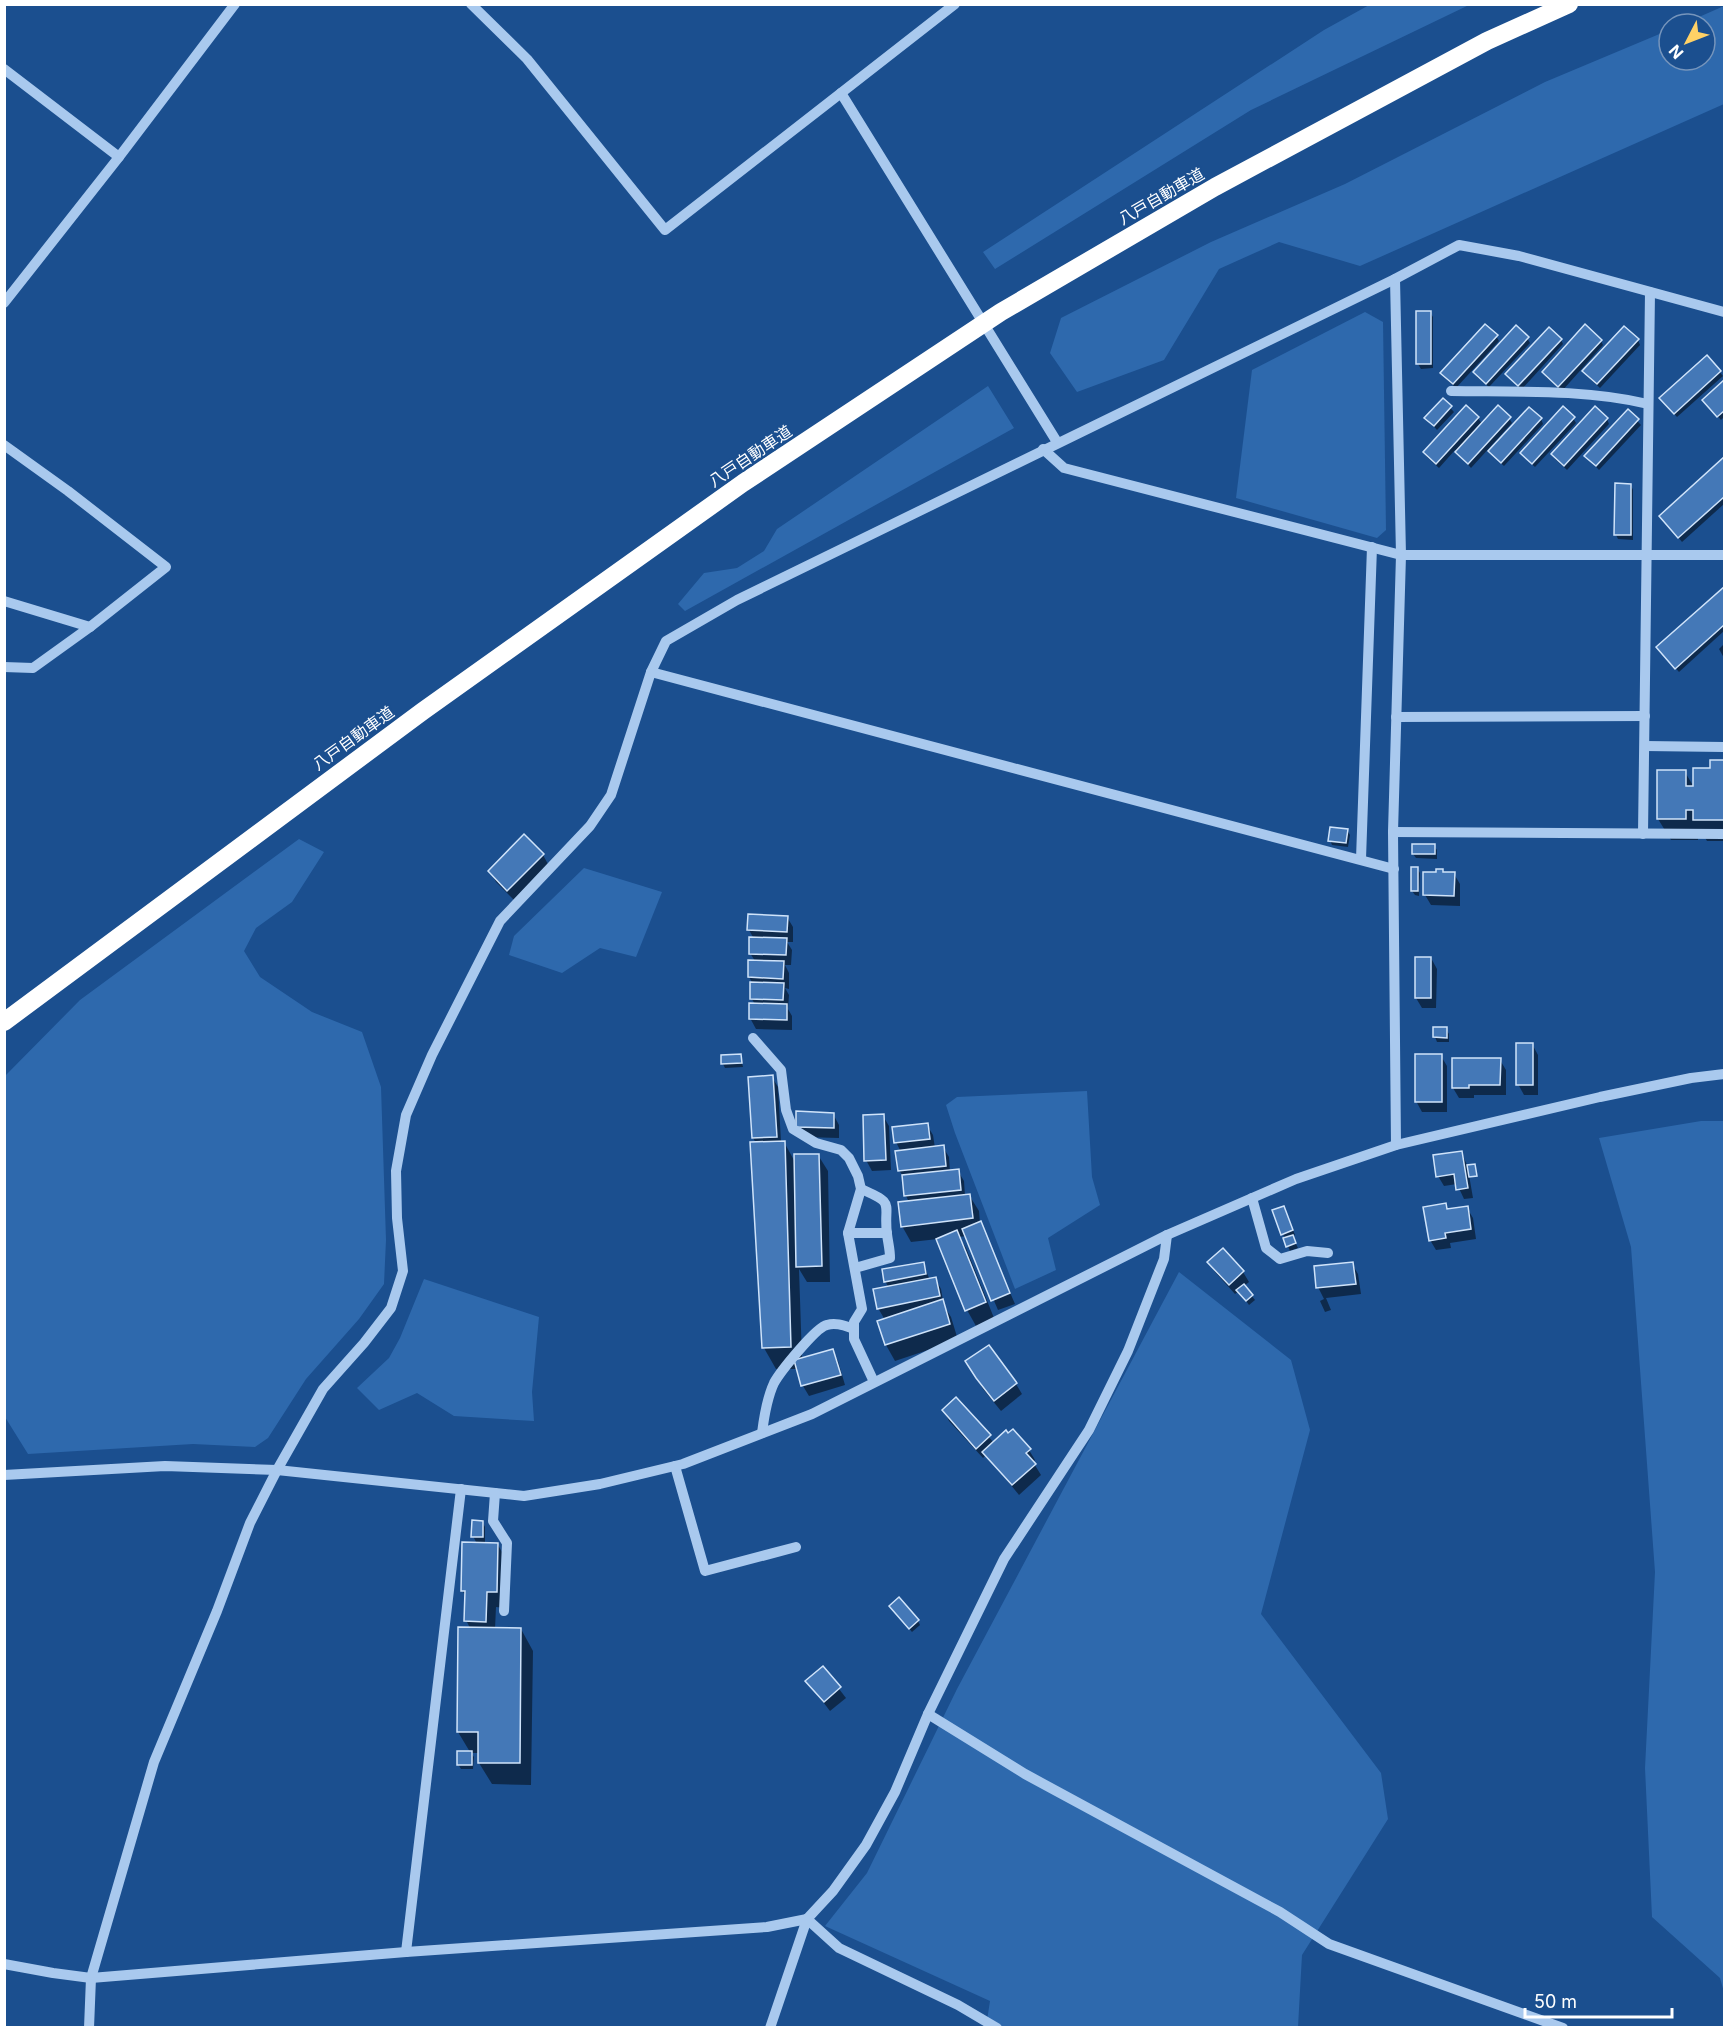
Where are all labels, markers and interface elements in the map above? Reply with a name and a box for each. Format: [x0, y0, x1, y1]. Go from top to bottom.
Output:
north arrow [1657, 12, 1717, 72]
text: N [1664, 41, 1687, 63]
street label: 八戸自動車道 [1114, 163, 1208, 229]
street label: 八戸自動車道 [705, 421, 795, 491]
street label: 八戸自動車道 [308, 702, 398, 774]
scale bar [1525, 1981, 1672, 2019]
text: 50 m [1534, 1991, 1577, 2012]

